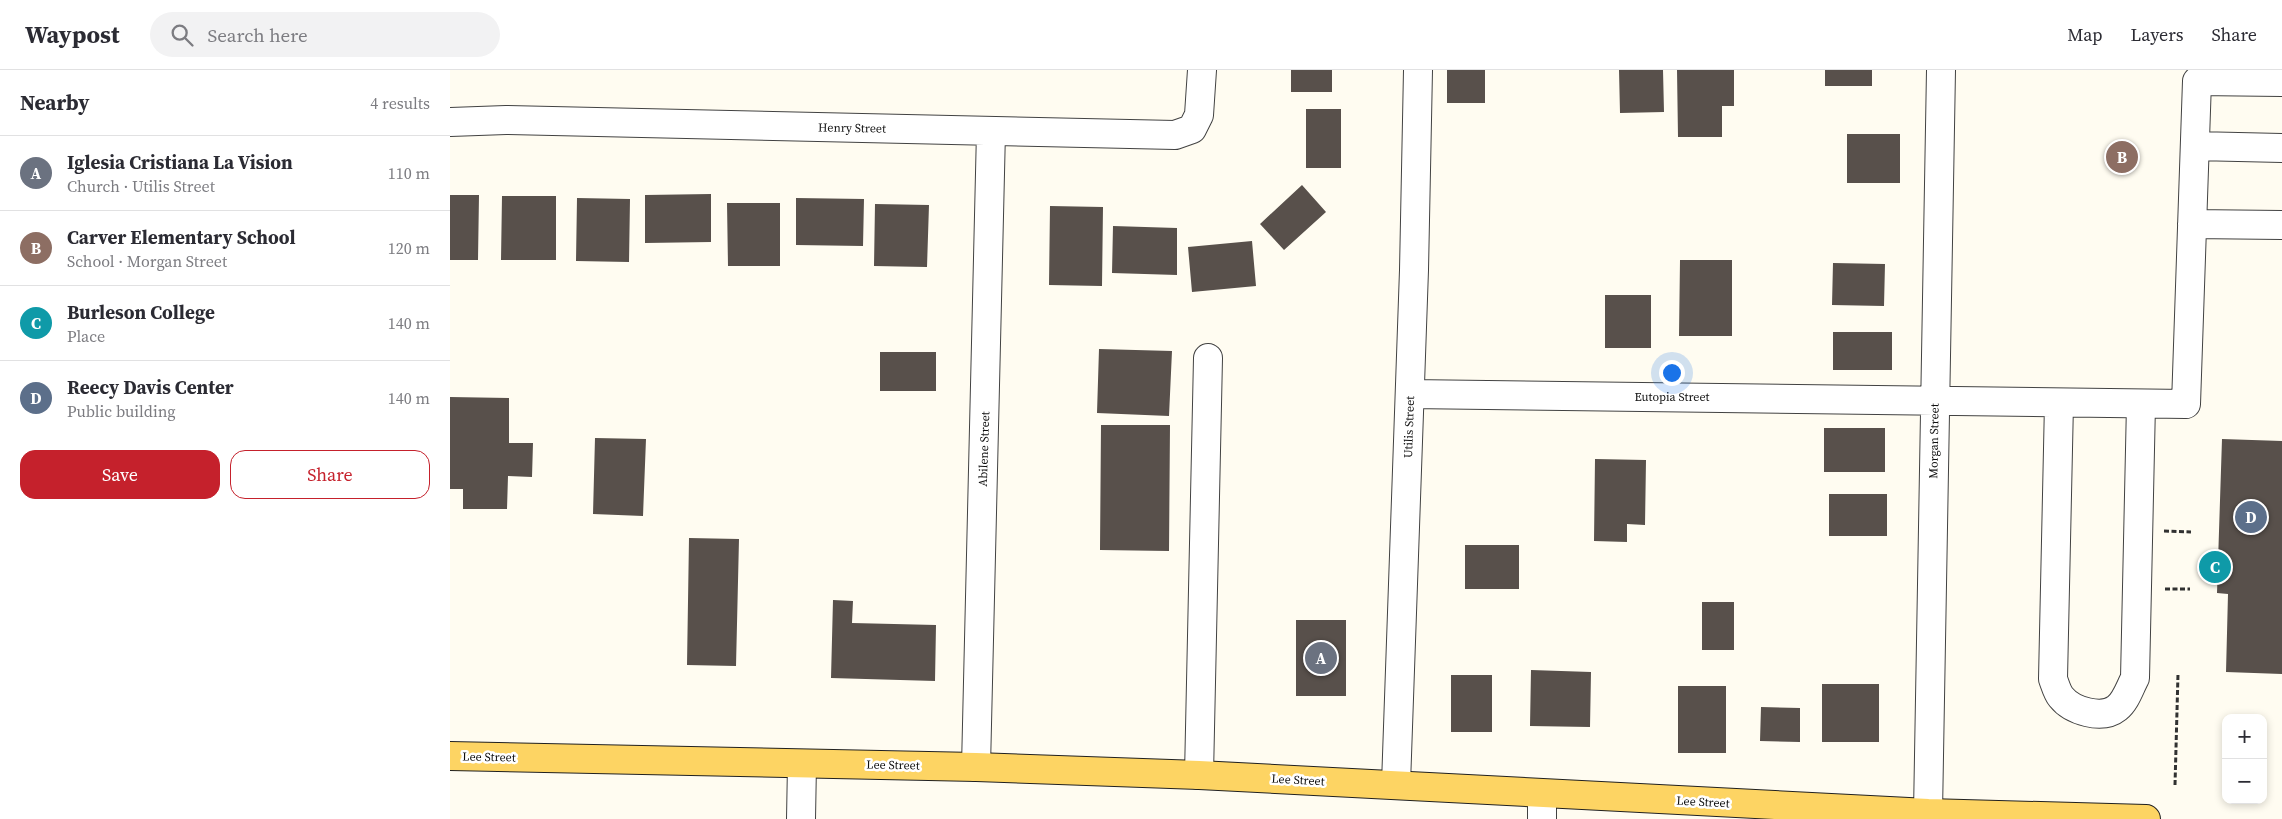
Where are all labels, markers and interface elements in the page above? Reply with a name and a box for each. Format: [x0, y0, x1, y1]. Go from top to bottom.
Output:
search box [150, 12, 500, 57]
text: Waypost [25, 18, 120, 51]
icon: search [168, 21, 196, 49]
text: Search here [208, 22, 308, 48]
text: Map [2067, 22, 2102, 47]
text: Layers [2130, 22, 2183, 47]
text: Share [2211, 22, 2257, 47]
text: Nearby [20, 88, 90, 117]
text: 4 results [370, 92, 430, 114]
street label: Henry Street [818, 119, 886, 137]
pin: B [2106, 138, 2138, 176]
text: Iglesia Cristiana La Vision [67, 149, 293, 175]
text: A [31, 162, 41, 184]
text: 110 m [388, 162, 430, 184]
text: Church · Utilis Street [67, 175, 215, 197]
text: Carver Elementary School [67, 224, 296, 250]
text: B [31, 237, 41, 259]
text: 120 m [388, 237, 430, 259]
text: School · Morgan Street [67, 250, 227, 272]
text: Burleson College [67, 299, 215, 325]
text: C [31, 312, 41, 334]
text: 140 m [388, 312, 430, 334]
text: Place [67, 325, 105, 347]
your location [1659, 360, 1685, 386]
text: Reecy Davis Center [67, 374, 234, 400]
text: D [30, 387, 42, 409]
text: 140 m [388, 387, 430, 409]
street label: Eutopia Street [1635, 389, 1710, 405]
street label: Utilis Street [1400, 396, 1418, 458]
text: Public building [67, 400, 176, 422]
street label: Morgan Street [1925, 403, 1943, 479]
street label: Abilene Street [975, 411, 993, 487]
button: Save [20, 450, 220, 499]
button: Share [230, 450, 430, 499]
pin: D [2235, 498, 2267, 536]
pin: C [2199, 548, 2231, 586]
pin: A [1305, 639, 1337, 677]
map controls [2222, 714, 2267, 804]
button: + [2222, 714, 2267, 759]
street label: Lee Street [462, 749, 516, 765]
street label: Lee Street [866, 757, 920, 773]
button: − [2222, 759, 2267, 804]
street label: Lee Street [1271, 771, 1325, 789]
street label: Lee Street [1676, 793, 1730, 811]

